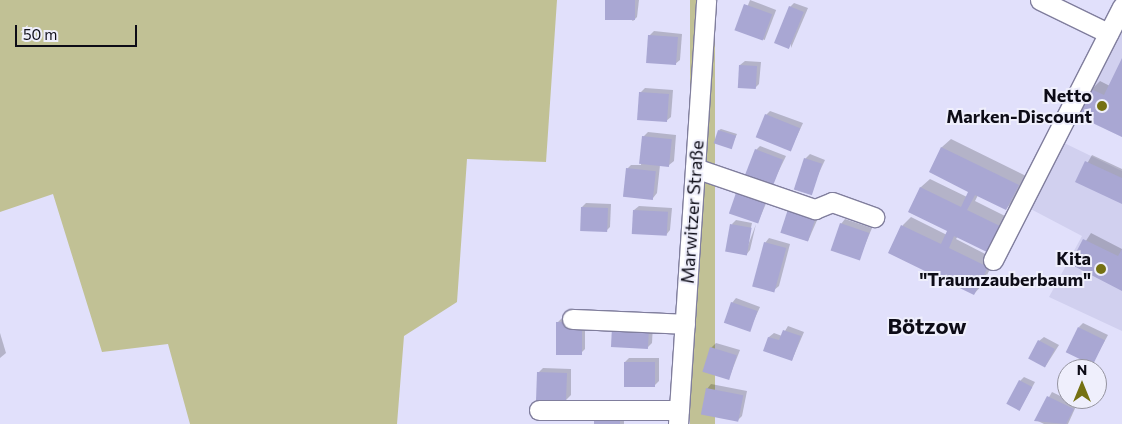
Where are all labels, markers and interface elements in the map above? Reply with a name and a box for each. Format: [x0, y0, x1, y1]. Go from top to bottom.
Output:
scale bar [18, 15, 140, 47]
text: 50 m [23, 25, 57, 43]
place label: Netto Marken-Discount [946, 85, 1092, 128]
marker: Netto Marken-Discount [1096, 100, 1108, 112]
street label: Marwitzer Straße [676, 140, 708, 284]
place label: Kita "Traumzauberbaum" [919, 248, 1091, 290]
marker: Kita "Traumzauberbaum" [1095, 263, 1107, 275]
district label: Bötzow [887, 313, 967, 339]
north arrow [1057, 359, 1107, 409]
text: N [1077, 361, 1087, 378]

